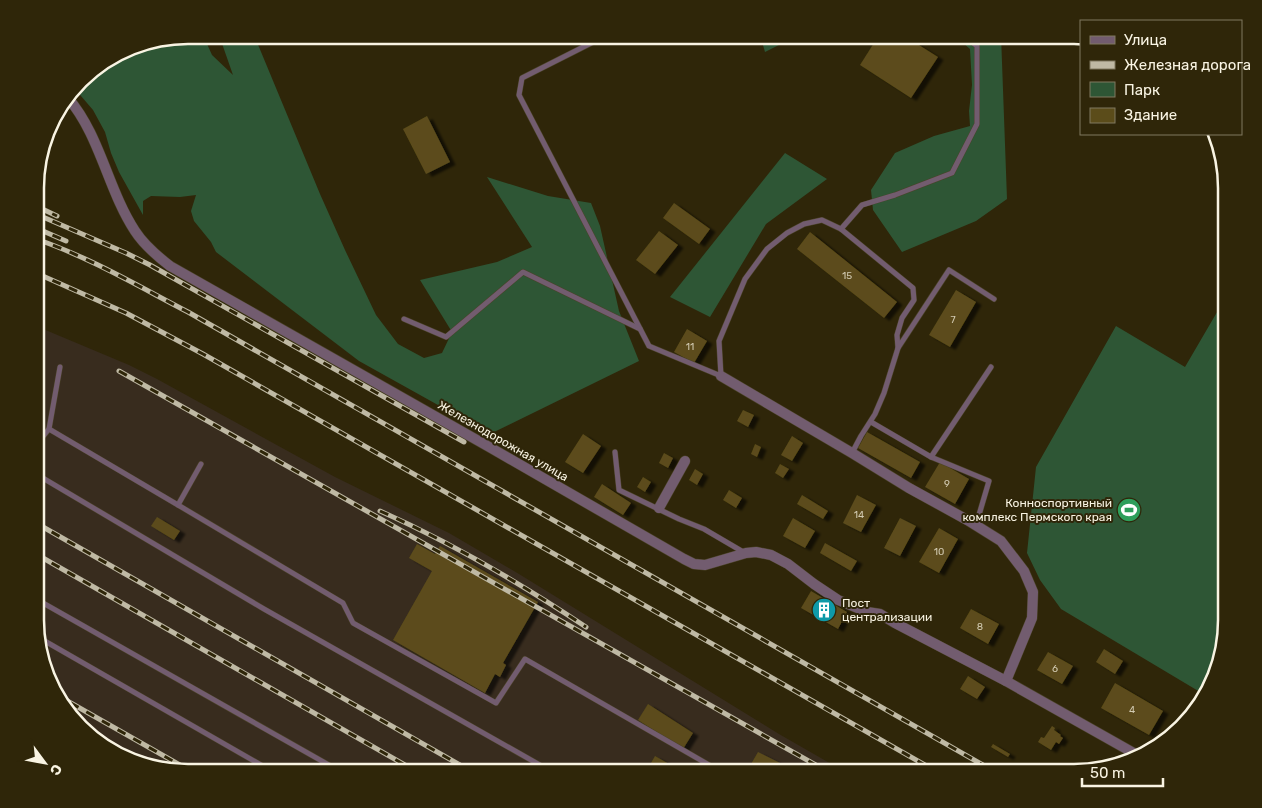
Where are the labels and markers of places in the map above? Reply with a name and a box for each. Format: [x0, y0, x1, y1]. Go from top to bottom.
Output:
place label: Конноспортивный комплекс Пермского края [962, 496, 1112, 524]
sports icon: Конноспортивный комплекс Пермского края [1116, 497, 1142, 523]
place label: Пост централизации [842, 596, 932, 624]
building icon: Пост централизации [811, 597, 837, 623]

